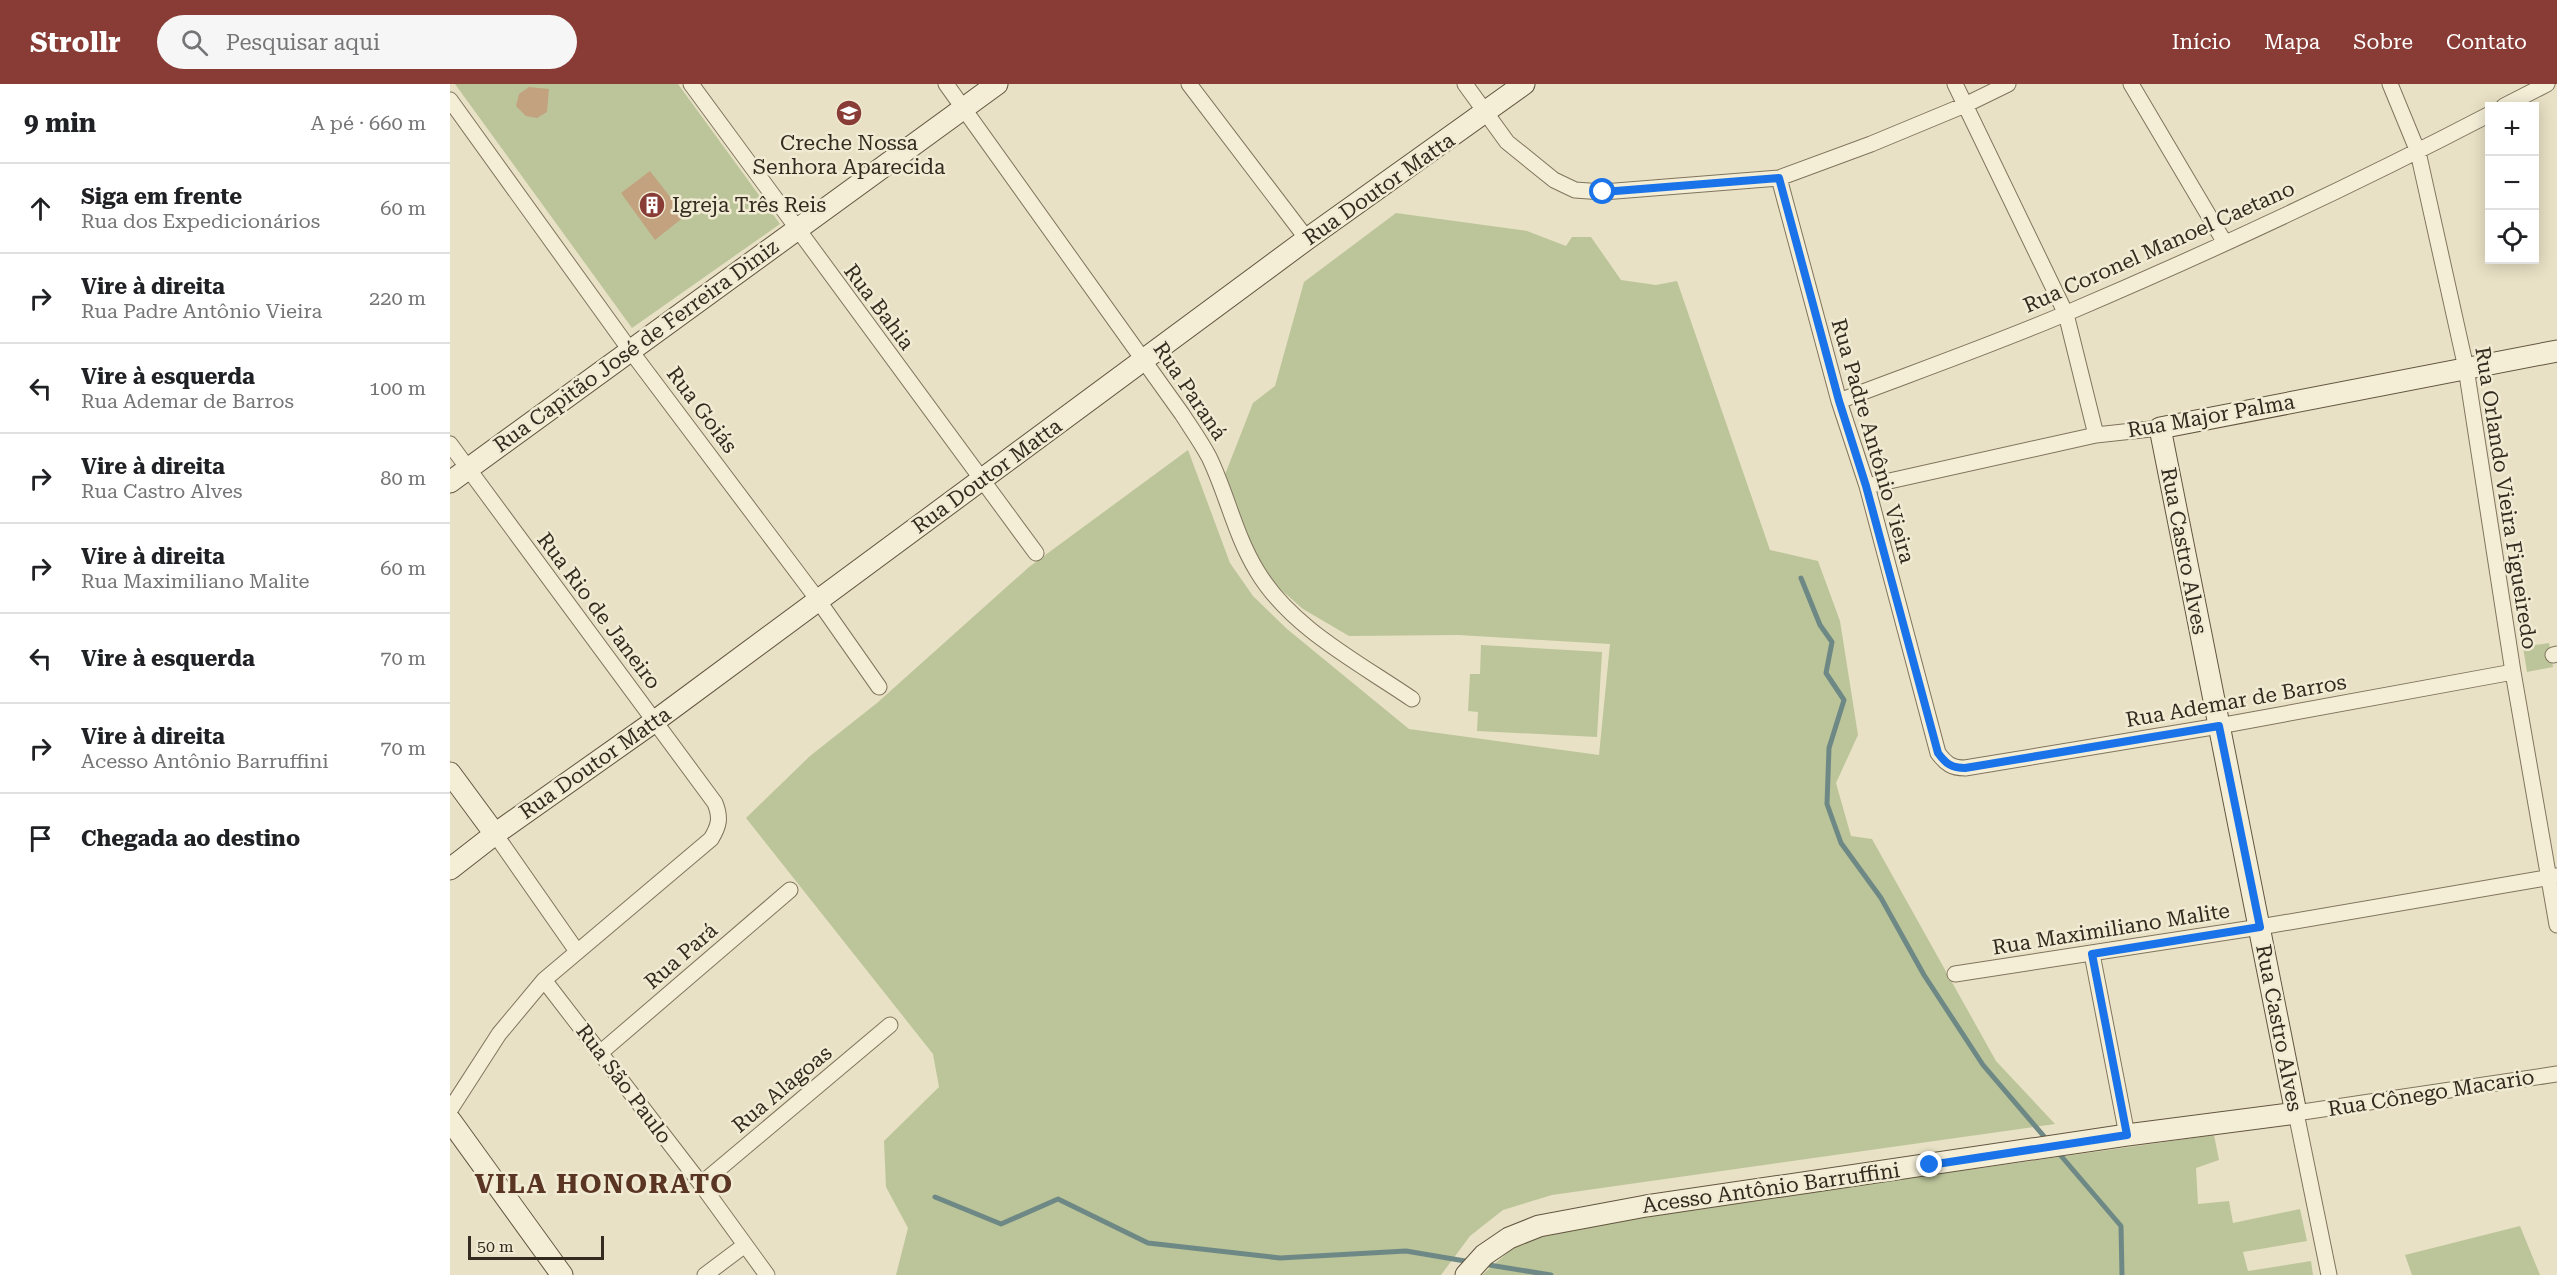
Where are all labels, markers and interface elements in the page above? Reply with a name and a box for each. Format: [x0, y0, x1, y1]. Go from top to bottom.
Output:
search box [157, 15, 577, 69]
text: Strollr [30, 26, 121, 59]
icon: search [178, 26, 211, 59]
text: Pesquisar aqui [226, 30, 380, 55]
text: Início [2172, 30, 2231, 54]
text: Mapa [2264, 30, 2320, 54]
text: Sobre [2353, 30, 2413, 54]
text: Contato [2446, 30, 2527, 54]
school or university icon: Creche Nossa Senhora Aparecida [834, 98, 864, 128]
map controls [2485, 102, 2539, 264]
button: + [2485, 102, 2539, 156]
text: 9 min [24, 108, 96, 138]
text: A pé · 660 m [311, 111, 426, 135]
street label: Rua Doutor Matta [1299, 128, 1460, 250]
place label: Creche Nossa Senhora Aparecida [753, 131, 946, 179]
button: − [2485, 156, 2539, 210]
street label: Rua Coronel Manoel Caetano [2020, 176, 2298, 318]
route start [1589, 178, 1615, 204]
text: Siga em frente [81, 184, 242, 209]
building icon: Igreja Três Reis [637, 190, 667, 220]
icon: ahead [24, 192, 57, 225]
place label: Igreja Três Reis [672, 193, 826, 217]
text: 60 m [380, 196, 426, 220]
text: Rua dos Expedicionários [81, 209, 320, 233]
button: locate [2485, 210, 2539, 264]
street label: Rua Capitão José de Ferreira Diniz [489, 235, 783, 457]
street label: Rua Bahia [839, 259, 919, 355]
text: Vire à direita [81, 274, 225, 299]
icon: right [24, 282, 57, 315]
text: 220 m [369, 286, 426, 310]
text: Rua Padre Antônio Vieira [81, 299, 322, 323]
street label: Rua Padre Antônio Vieira [1827, 316, 1920, 567]
street label: Rua Paraná [1148, 337, 1232, 445]
street label: Rua Orlando Vieira Figueiredo [2470, 345, 2542, 651]
street label: Rua Goiás [662, 362, 742, 458]
text: Vire à esquerda [81, 364, 255, 389]
icon: left [24, 372, 57, 405]
text: 100 m [369, 376, 426, 400]
text: Rua Ademar de Barros [81, 389, 294, 413]
street label: Rua Major Palma [2125, 389, 2297, 443]
street label: Rua Doutor Matta [908, 413, 1067, 538]
text: Vire à direita [81, 454, 225, 479]
icon: right [24, 462, 57, 495]
street label: Rua Castro Alves [2156, 465, 2212, 637]
text: 80 m [380, 466, 426, 490]
text: Rua Castro Alves [81, 479, 243, 503]
street label: Rua Rio de Janeiro [532, 528, 666, 694]
text: Vire à direita [81, 544, 225, 569]
icon: right [24, 552, 57, 585]
text: 60 m [380, 556, 426, 580]
text: Rua Maximiliano Malite [81, 569, 310, 593]
icon: left [24, 642, 57, 675]
text: Vire à esquerda [81, 646, 255, 671]
text: 70 m [380, 646, 426, 670]
street label: Rua Ademar de Barros [2124, 670, 2348, 732]
street label: Rua Doutor Matta [515, 702, 676, 824]
text: Vire à direita [81, 724, 225, 749]
icon: right [24, 732, 57, 765]
text: 70 m [380, 736, 426, 760]
text: Acesso Antônio Barruffini [81, 749, 329, 773]
icon: arrive [24, 822, 57, 855]
text: Chegada ao destino [81, 826, 300, 851]
street label: Rua Maximiliano Malite [1991, 898, 2231, 960]
street label: Rua Pará [640, 918, 723, 994]
street label: Rua Castro Alves [2251, 942, 2307, 1114]
street label: Rua São Paulo [571, 1020, 677, 1148]
street label: Rua Alagoas [727, 1040, 837, 1137]
street label: Rua Cônego Macario [2326, 1065, 2536, 1121]
route end [1916, 1151, 1942, 1177]
street label: Acesso Antônio Barruffini [1641, 1158, 1902, 1218]
district label: VILA HONORATO [474, 1168, 734, 1200]
scale bar [468, 1233, 604, 1260]
text: 50 m [477, 1237, 514, 1256]

